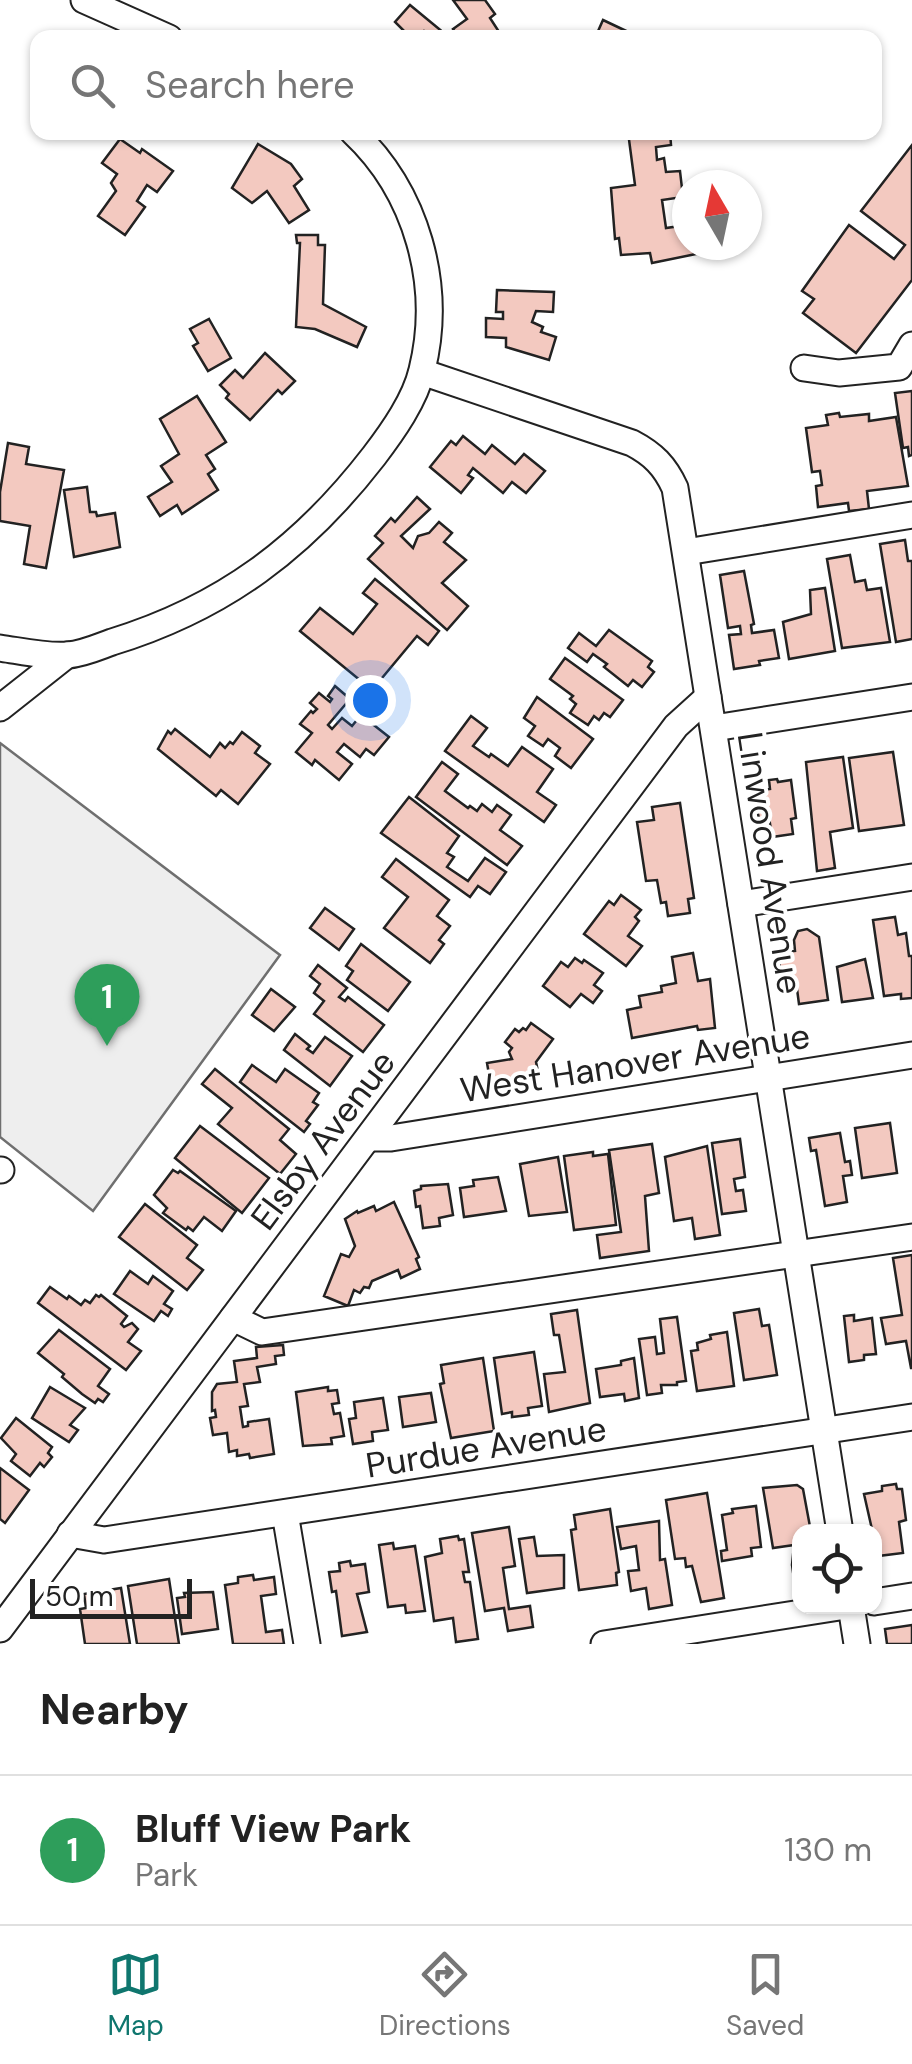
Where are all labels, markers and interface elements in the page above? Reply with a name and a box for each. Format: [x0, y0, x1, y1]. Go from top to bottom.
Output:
search box [30, 30, 882, 140]
icon: search [65, 58, 120, 113]
text: Search here [145, 60, 355, 110]
north arrow [672, 170, 762, 260]
your location [345, 675, 396, 726]
street label: Linwood Avenue [727, 729, 813, 997]
pin: 1 [74, 964, 140, 1046]
street label: West Hanover Avenue [457, 1013, 813, 1113]
street label: Elsby Avenue [240, 1041, 406, 1239]
street label: Purdue Avenue [363, 1405, 609, 1489]
map controls [792, 1524, 882, 1614]
button: locate [792, 1524, 882, 1614]
scale bar [30, 1574, 192, 1618]
text: 50 m [45, 1578, 114, 1615]
text: Nearby [40, 1682, 189, 1737]
text: Bluff View Park [135, 1804, 411, 1854]
text: 1 [67, 1829, 78, 1871]
text: 130 m [784, 1829, 872, 1871]
text: Park [135, 1854, 198, 1896]
tab: Map [108, 1947, 164, 2044]
tab: Directions [379, 1947, 511, 2044]
tab: Saved [726, 1947, 804, 2044]

